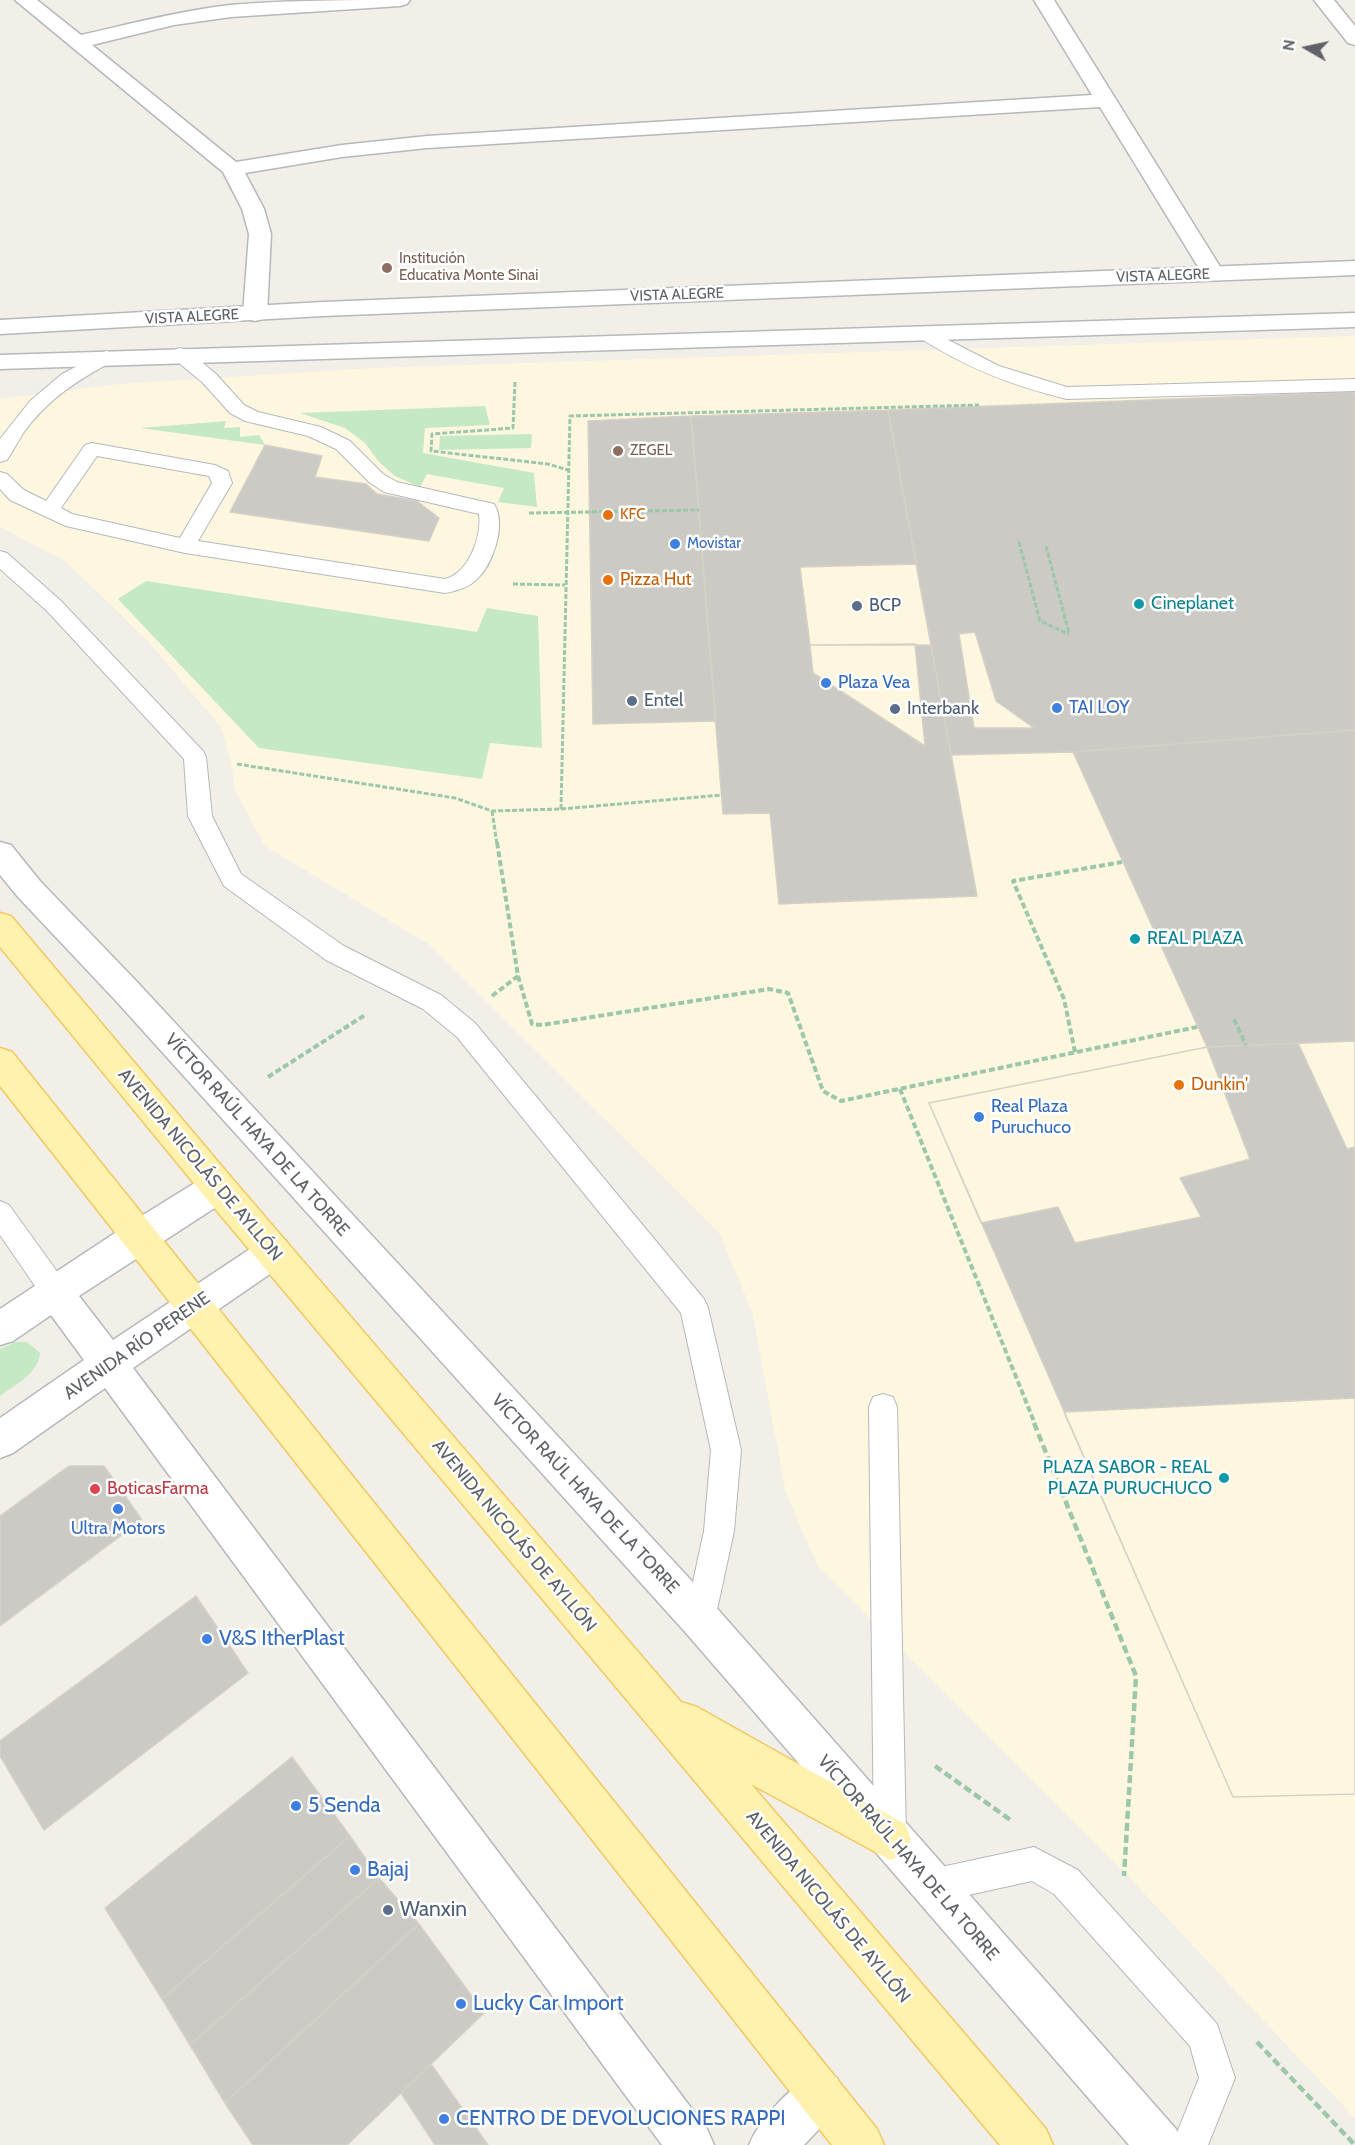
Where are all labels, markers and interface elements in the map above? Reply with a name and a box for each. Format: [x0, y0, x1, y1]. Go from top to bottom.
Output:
north arrow [1277, 18, 1337, 78]
text: N [1278, 38, 1299, 52]
place label: Institución Educativa Monte Sinai [399, 250, 538, 285]
marker: Institución Educativa Monte Sinai [380, 261, 394, 275]
street label: VISTA ALEGRE [1116, 265, 1210, 287]
street label: VISTA ALEGRE [630, 284, 724, 306]
street label: VISTA ALEGRE [145, 306, 239, 328]
place label: ZEGEL [630, 442, 672, 460]
marker: ZEGEL [611, 444, 625, 458]
place label: KFC [620, 506, 645, 524]
marker: KFC [601, 508, 615, 522]
place label: Movistar [687, 535, 741, 553]
marker: Movistar [668, 537, 682, 551]
place label: Pizza Hut [620, 569, 692, 591]
marker: Pizza Hut [601, 573, 615, 587]
place label: Cineplanet [1151, 593, 1234, 615]
place label: BCP [869, 595, 901, 617]
marker: Cineplanet [1132, 597, 1146, 611]
marker: BCP [850, 599, 864, 613]
place label: Plaza Vea [838, 672, 910, 694]
marker: Plaza Vea [819, 676, 833, 690]
place label: Entel [644, 690, 683, 712]
marker: Entel [625, 694, 639, 708]
place label: TAI LOY [1069, 697, 1130, 719]
place label: Interbank [907, 698, 979, 720]
marker: TAI LOY [1050, 701, 1064, 715]
marker: Interbank [888, 702, 902, 716]
place label: REAL PLAZA [1147, 928, 1243, 950]
marker: REAL PLAZA [1128, 932, 1142, 946]
street label: VÍCTOR RAÚL HAYA DE LA TORRE [160, 1029, 354, 1241]
street label: AVENIDA NICOLÁS DE AYLLÓN [113, 1064, 287, 1266]
place label: Dunkin' [1191, 1074, 1248, 1096]
marker: Dunkin' [1172, 1078, 1186, 1092]
place label: Real Plaza Puruchuco [991, 1096, 1071, 1138]
marker: Real Plaza Puruchuco [972, 1110, 986, 1124]
street label: AVENIDA RÍO PERENE [60, 1287, 214, 1405]
street label: VÍCTOR RAÚL HAYA DE LA TORRE [487, 1390, 683, 1598]
street label: AVENIDA NICOLÁS DE AYLLÓN [427, 1435, 601, 1637]
place label: PLAZA SABOR - REAL PLAZA PURUCHUCO [1043, 1457, 1212, 1500]
marker: PLAZA SABOR - REAL PLAZA PURUCHUCO [1217, 1471, 1231, 1485]
place label: BoticasFarma [107, 1478, 209, 1500]
marker: BoticasFarma [88, 1482, 102, 1496]
marker: Ultra Motors [111, 1502, 125, 1516]
place label: Ultra Motors [71, 1518, 165, 1540]
place label: V&S ItherPlast [219, 1626, 345, 1652]
marker: V&S ItherPlast [200, 1632, 214, 1646]
street label: VÍCTOR RAÚL HAYA DE LA TORRE [813, 1751, 1003, 1965]
place label: 5 Senda [308, 1793, 381, 1819]
marker: 5 Senda [289, 1799, 303, 1813]
street label: AVENIDA NICOLÁS DE AYLLÓN [741, 1806, 915, 2008]
place label: Bajaj [367, 1857, 409, 1883]
marker: Bajaj [348, 1863, 362, 1877]
place label: Wanxin [400, 1897, 467, 1923]
marker: Wanxin [381, 1903, 395, 1917]
place label: Lucky Car Import [473, 1991, 624, 2017]
marker: Lucky Car Import [454, 1997, 468, 2011]
place label: CENTRO DE DEVOLUCIONES RAPPI [456, 2106, 786, 2132]
marker: CENTRO DE DEVOLUCIONES RAPPI [437, 2112, 451, 2126]

